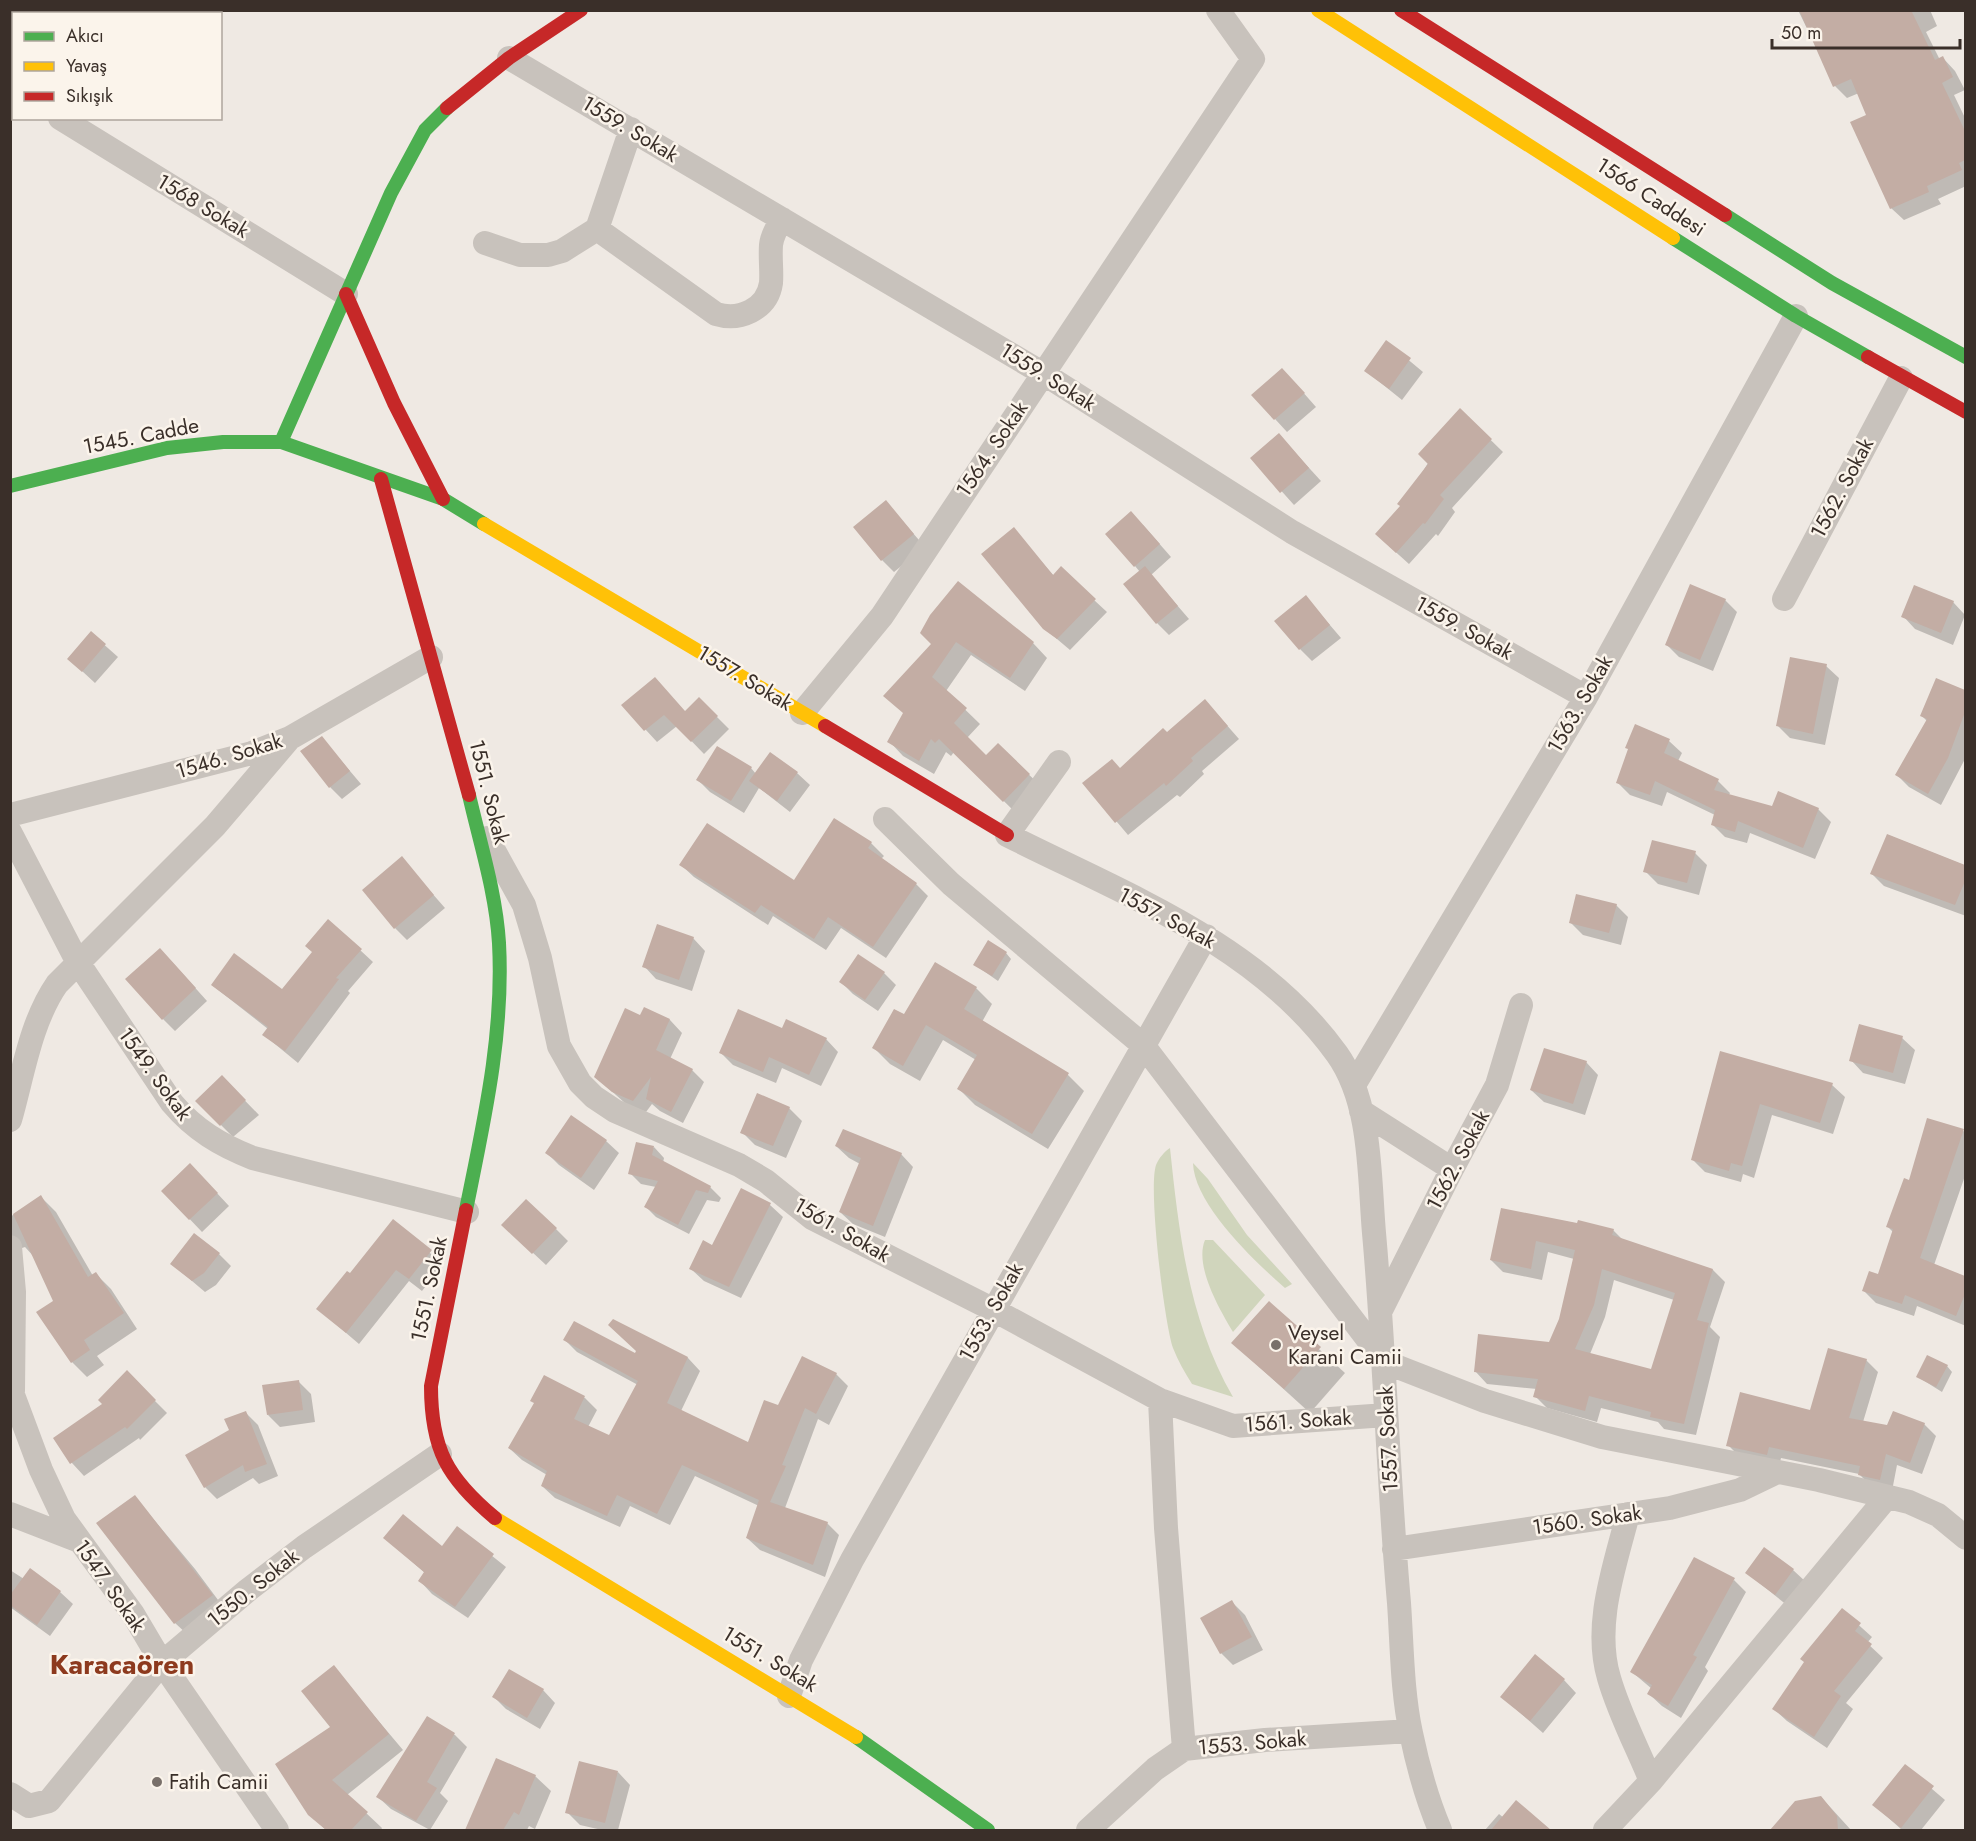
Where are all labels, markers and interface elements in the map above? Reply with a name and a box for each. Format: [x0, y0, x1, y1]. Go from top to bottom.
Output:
legend [12, 12, 222, 120]
scale bar [1772, 12, 1960, 50]
text: 50 m [1781, 20, 1821, 46]
text: Akıcı [66, 23, 104, 49]
text: Yavaş [66, 53, 107, 79]
text: Sıkışık [66, 83, 113, 109]
street label: 1559. Sokak [576, 88, 685, 170]
street label: 1566 Caddesi [1590, 150, 1712, 244]
street label: 1568 Sokak [151, 167, 255, 246]
street label: 1559. Sokak [994, 336, 1102, 419]
street label: 1564. Sokak [949, 394, 1036, 503]
street label: 1545. Cadde [81, 410, 202, 462]
street label: 1562. Sokak [1803, 432, 1881, 543]
street label: 1559. Sokak [1410, 589, 1519, 668]
street label: 1557. Sokak [692, 638, 799, 719]
street label: 1563. Sokak [1540, 649, 1621, 759]
street label: 1546. Sokak [172, 725, 287, 786]
street label: 1551. Sokak [462, 737, 517, 848]
street label: 1557. Sokak [1113, 880, 1222, 957]
street label: 1549. Sokak [111, 1021, 199, 1127]
street label: 1562. Sokak [1419, 1104, 1497, 1215]
street label: 1561. Sokak [788, 1190, 896, 1270]
street label: 1551. Sokak [403, 1233, 455, 1344]
street label: 1553. Sokak [952, 1257, 1031, 1367]
place label: Veysel Karani Camii [1288, 1318, 1402, 1372]
marker: Veysel Karani Camii [1269, 1338, 1283, 1352]
street label: 1557. Sokak [1370, 1384, 1406, 1493]
street label: 1561. Sokak [1244, 1402, 1353, 1440]
street label: 1560. Sokak [1530, 1497, 1644, 1543]
street label: 1547. Sokak [67, 1534, 153, 1639]
street label: 1550. Sokak [201, 1541, 306, 1634]
street label: 1551. Sokak [717, 1619, 824, 1700]
district label: Karacaören [50, 1645, 194, 1684]
street label: 1553. Sokak [1197, 1723, 1308, 1763]
place label: Fatih Camii [169, 1767, 269, 1797]
marker: Fatih Camii [150, 1775, 164, 1789]

